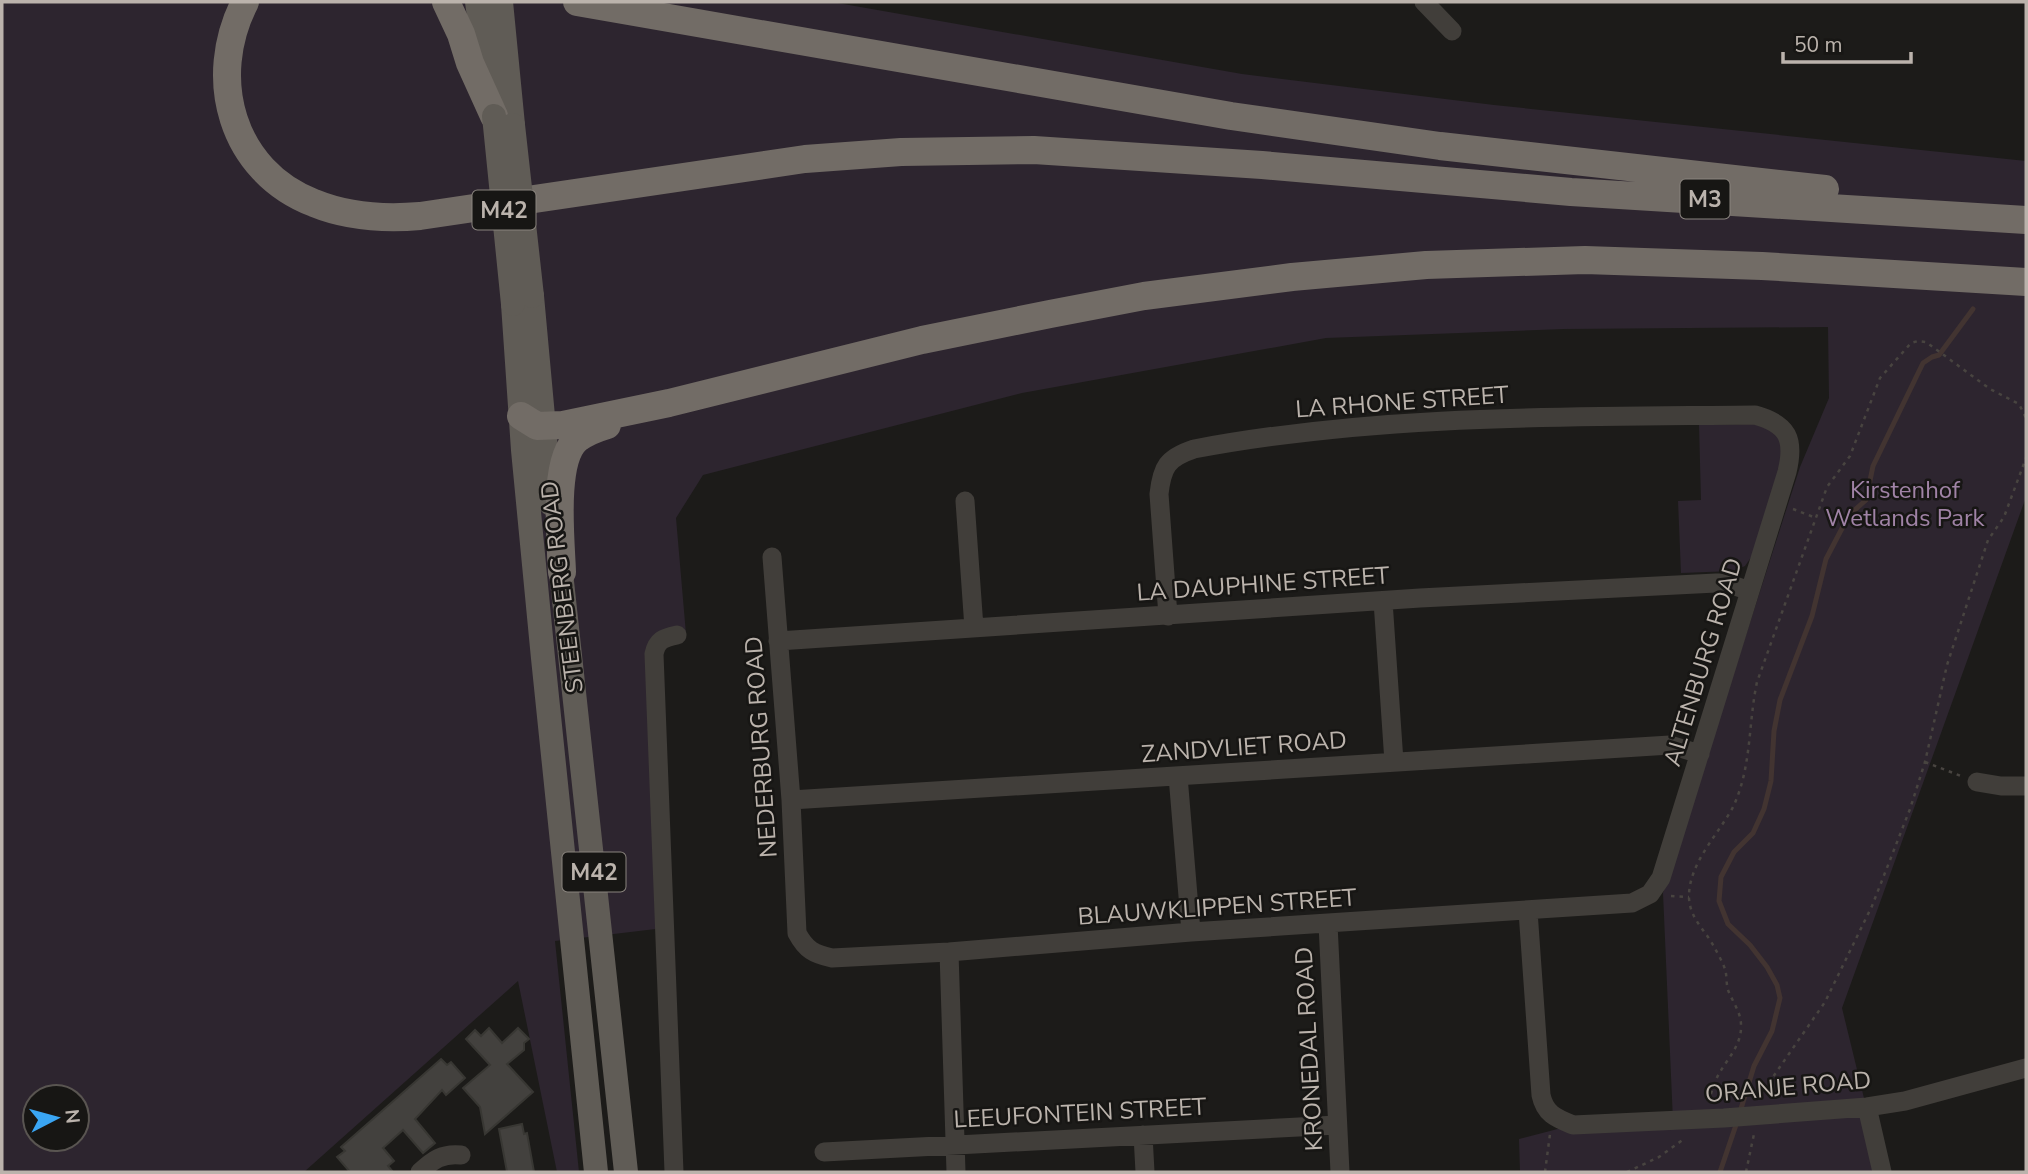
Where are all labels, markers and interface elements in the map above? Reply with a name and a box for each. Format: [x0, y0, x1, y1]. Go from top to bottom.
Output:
scale bar [1783, 21, 1911, 65]
text: 50 m [1794, 31, 1843, 59]
road number: M3 [1680, 180, 1730, 218]
road number: M42 [472, 190, 536, 230]
street label: LA RHONE STREET [1294, 379, 1510, 425]
park label: Kirstenhof Wetlands Park [1825, 474, 1986, 534]
street label: STEENBERG ROAD [533, 479, 591, 695]
street label: ALTENBURG ROAD [1656, 554, 1750, 770]
street label: LA DAUPHINE STREET [1136, 559, 1391, 609]
street label: NEDERBURG ROAD [737, 635, 785, 859]
street label: ZANDVLIET ROAD [1140, 724, 1348, 770]
road number: M42 [562, 852, 626, 892]
street label: BLAUWKLIPPEN STREET [1076, 881, 1358, 933]
street label: KRONEDAL ROAD [1288, 946, 1330, 1152]
street label: ORANJE ROAD [1704, 1064, 1872, 1110]
north arrow [21, 1083, 91, 1153]
street label: LEEUFONTEIN STREET [953, 1090, 1208, 1136]
text: N [58, 1108, 86, 1125]

